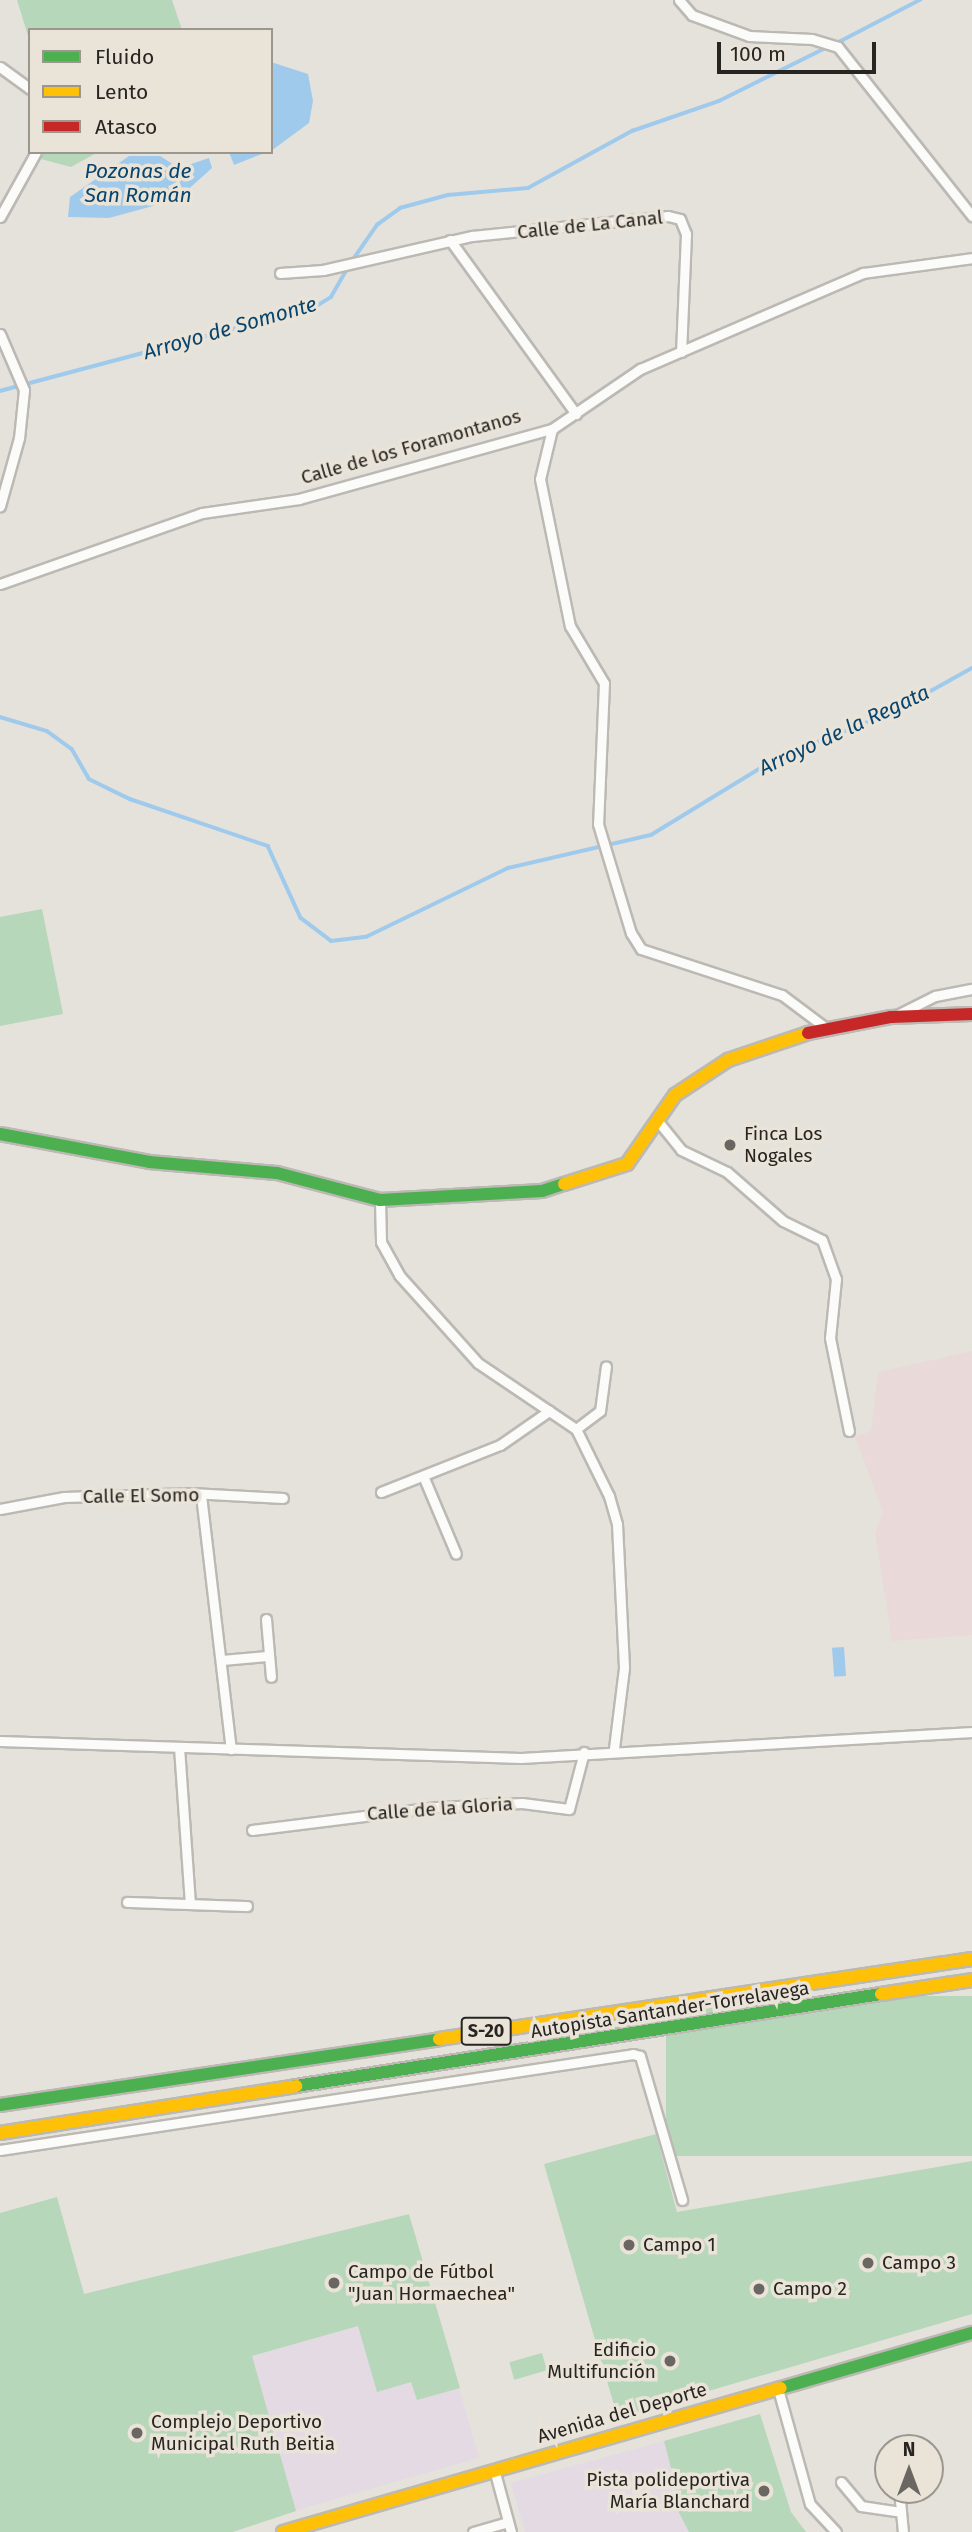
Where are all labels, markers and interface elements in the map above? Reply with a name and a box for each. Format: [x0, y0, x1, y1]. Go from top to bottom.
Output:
legend [28, 28, 273, 154]
scale bar [720, 28, 879, 72]
text: 100 m [730, 41, 786, 67]
text: Fluido [95, 44, 154, 70]
text: Lento [95, 79, 148, 105]
text: Atasco [95, 114, 157, 140]
water label: Pozonas de San Román [84, 158, 192, 208]
street label: Calle de La Canal [516, 206, 664, 244]
water label: Arroyo de Somonte [140, 291, 320, 365]
street label: Calle de los Foramontanos [298, 405, 524, 489]
water label: Arroyo de la Regata [755, 679, 933, 781]
place label: Finca Los Nogales [744, 1123, 822, 1167]
marker: Finca Los Nogales [722, 1137, 738, 1153]
street label: Calle El Somo [83, 1484, 199, 1508]
street label: Calle de la Gloria [366, 1793, 514, 1825]
street label: Autopista Santander-Torrelavega [529, 1977, 811, 2043]
road number: S-20 [460, 2017, 512, 2046]
place label: Campo 1 [643, 2234, 716, 2256]
marker: Campo 1 [621, 2237, 637, 2253]
place label: Campo 3 [882, 2252, 956, 2274]
marker: Campo 3 [860, 2255, 876, 2271]
place label: Campo de Fútbol "Juan Hormaechea" [348, 2261, 515, 2305]
marker: Campo de Fútbol "Juan Hormaechea" [326, 2275, 342, 2291]
place label: Campo 2 [773, 2278, 847, 2300]
marker: Campo 2 [751, 2281, 767, 2297]
place label: Edificio Multifunción [547, 2339, 656, 2383]
marker: Edificio Multifunción [662, 2353, 678, 2369]
street label: Avenida del Deporte [535, 2378, 709, 2448]
place label: Complejo Deportivo Municipal Ruth Beitia [151, 2411, 335, 2455]
marker: Complejo Deportivo Municipal Ruth Beitia [129, 2425, 145, 2441]
north arrow [874, 2434, 944, 2504]
text: N [903, 2438, 915, 2461]
place label: Pista polideportiva María Blanchard [586, 2469, 750, 2513]
marker: Pista polideportiva María Blanchard [756, 2483, 772, 2499]

